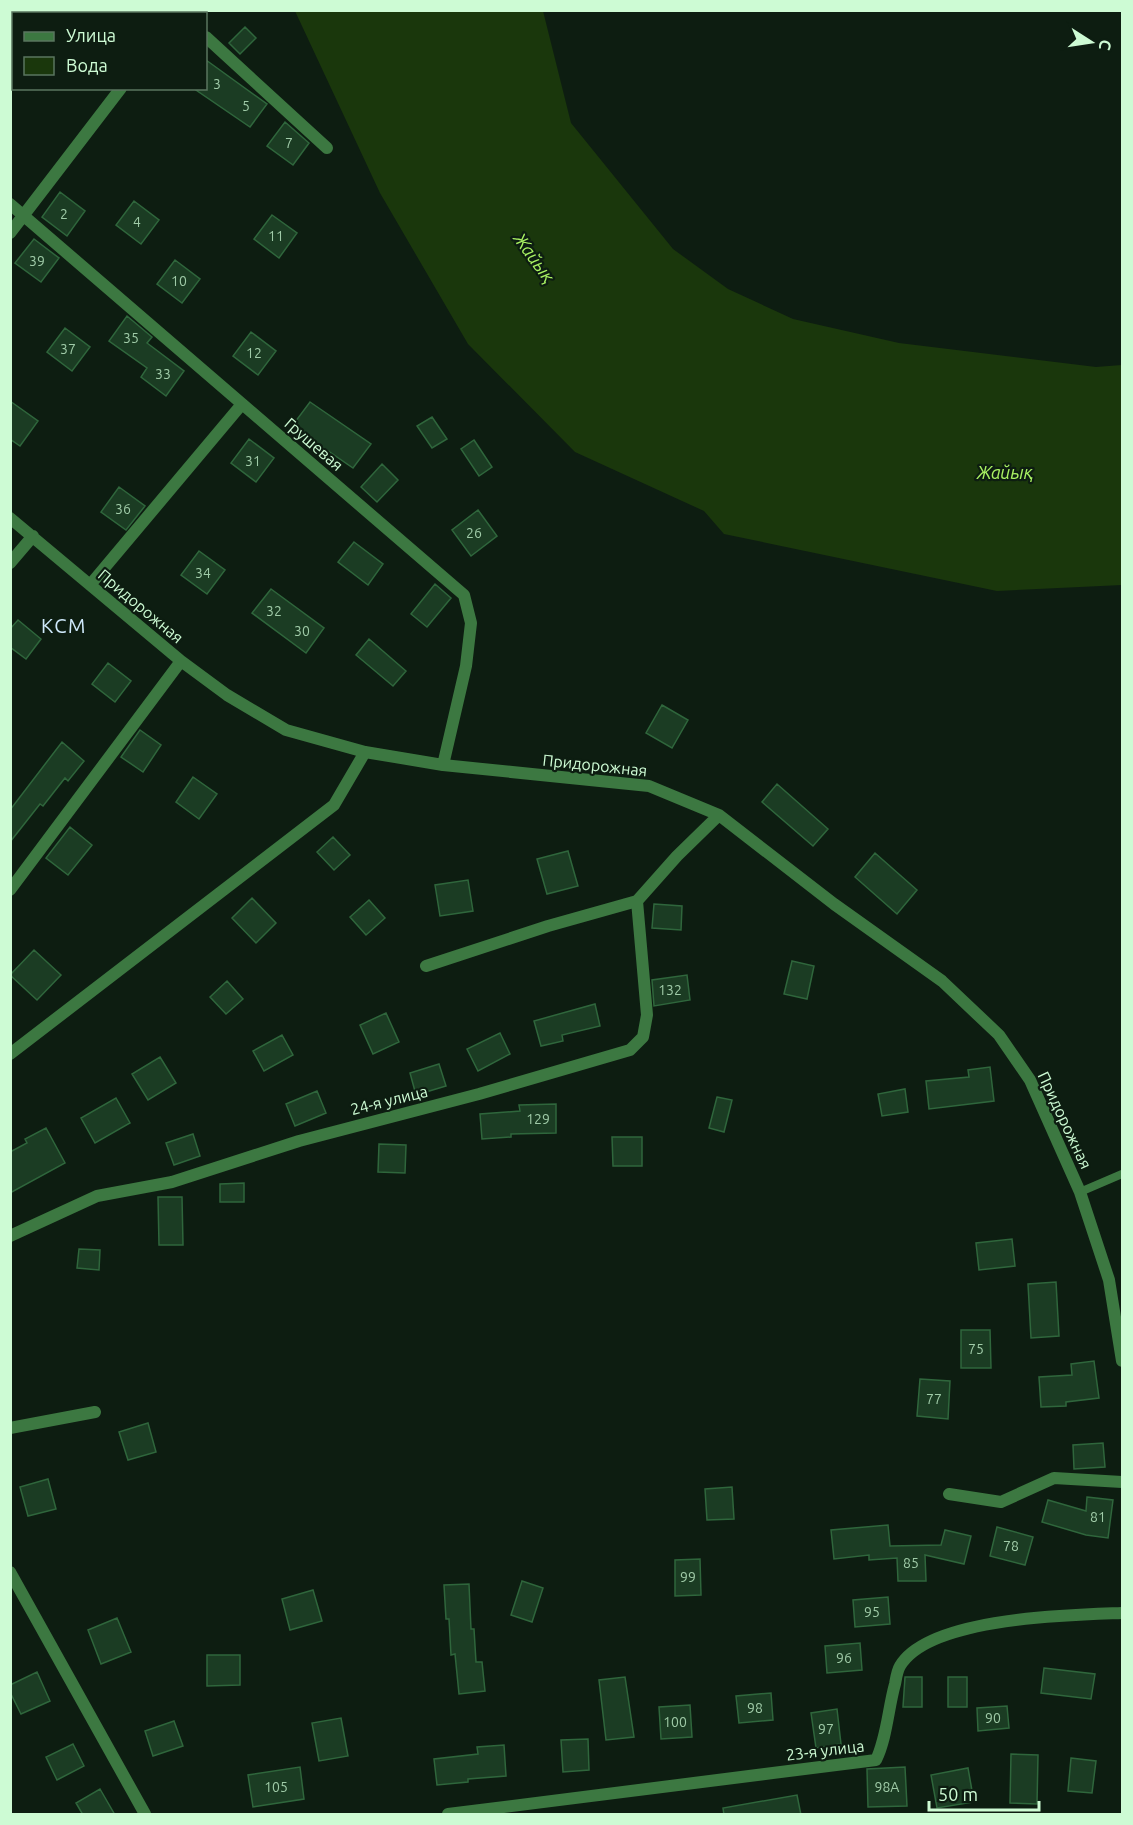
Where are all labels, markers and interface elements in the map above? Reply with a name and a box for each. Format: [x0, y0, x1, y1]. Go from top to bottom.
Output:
legend [12, 12, 207, 90]
north arrow [1061, 12, 1121, 72]
text: Улица [66, 25, 116, 45]
text: С [1096, 38, 1116, 52]
text: Вода [66, 55, 108, 75]
house number: 3 [213, 76, 221, 92]
house number: 5 [242, 98, 250, 114]
house number: 7 [285, 135, 293, 151]
house number: 2 [60, 206, 68, 222]
house number: 4 [133, 214, 141, 230]
house number: 11 [268, 228, 284, 244]
water label: Жайық [510, 228, 560, 286]
house number: 39 [29, 253, 45, 269]
house number: 10 [171, 273, 187, 289]
house number: 35 [123, 330, 139, 346]
house number: 37 [60, 341, 76, 357]
house number: 12 [246, 345, 262, 361]
house number: 33 [155, 366, 171, 382]
street label: Грушевая [281, 414, 347, 474]
house number: 31 [245, 453, 261, 469]
water label: Жайық [976, 462, 1034, 482]
house number: 36 [115, 501, 131, 517]
house number: 26 [466, 525, 482, 541]
street label: Придорожная [95, 565, 187, 647]
house number: 34 [195, 565, 211, 581]
house number: 32 [266, 603, 282, 619]
district label: КСМ [41, 614, 87, 637]
house number: 30 [294, 623, 310, 639]
street label: Придорожная [542, 751, 648, 779]
house number: 132 [658, 982, 682, 998]
street label: Придорожная [1035, 1069, 1095, 1171]
street label: 24-я улица [349, 1082, 429, 1118]
house number: 129 [526, 1111, 550, 1127]
house number: 75 [968, 1341, 984, 1357]
house number: 77 [926, 1391, 942, 1407]
house number: 81 [1090, 1509, 1106, 1525]
house number: 78 [1003, 1538, 1019, 1554]
house number: 85 [903, 1555, 919, 1571]
house number: 99 [680, 1569, 696, 1585]
house number: 95 [864, 1604, 880, 1620]
house number: 96 [836, 1650, 852, 1666]
house number: 98 [747, 1700, 763, 1716]
house number: 90 [985, 1710, 1001, 1726]
house number: 100 [663, 1714, 687, 1730]
house number: 97 [818, 1721, 834, 1737]
street label: 23-я улица [785, 1736, 865, 1764]
scale bar [929, 1774, 1038, 1812]
house number: 105 [264, 1779, 288, 1795]
house number: 98А [875, 1779, 899, 1795]
text: 50 m [938, 1784, 978, 1804]

